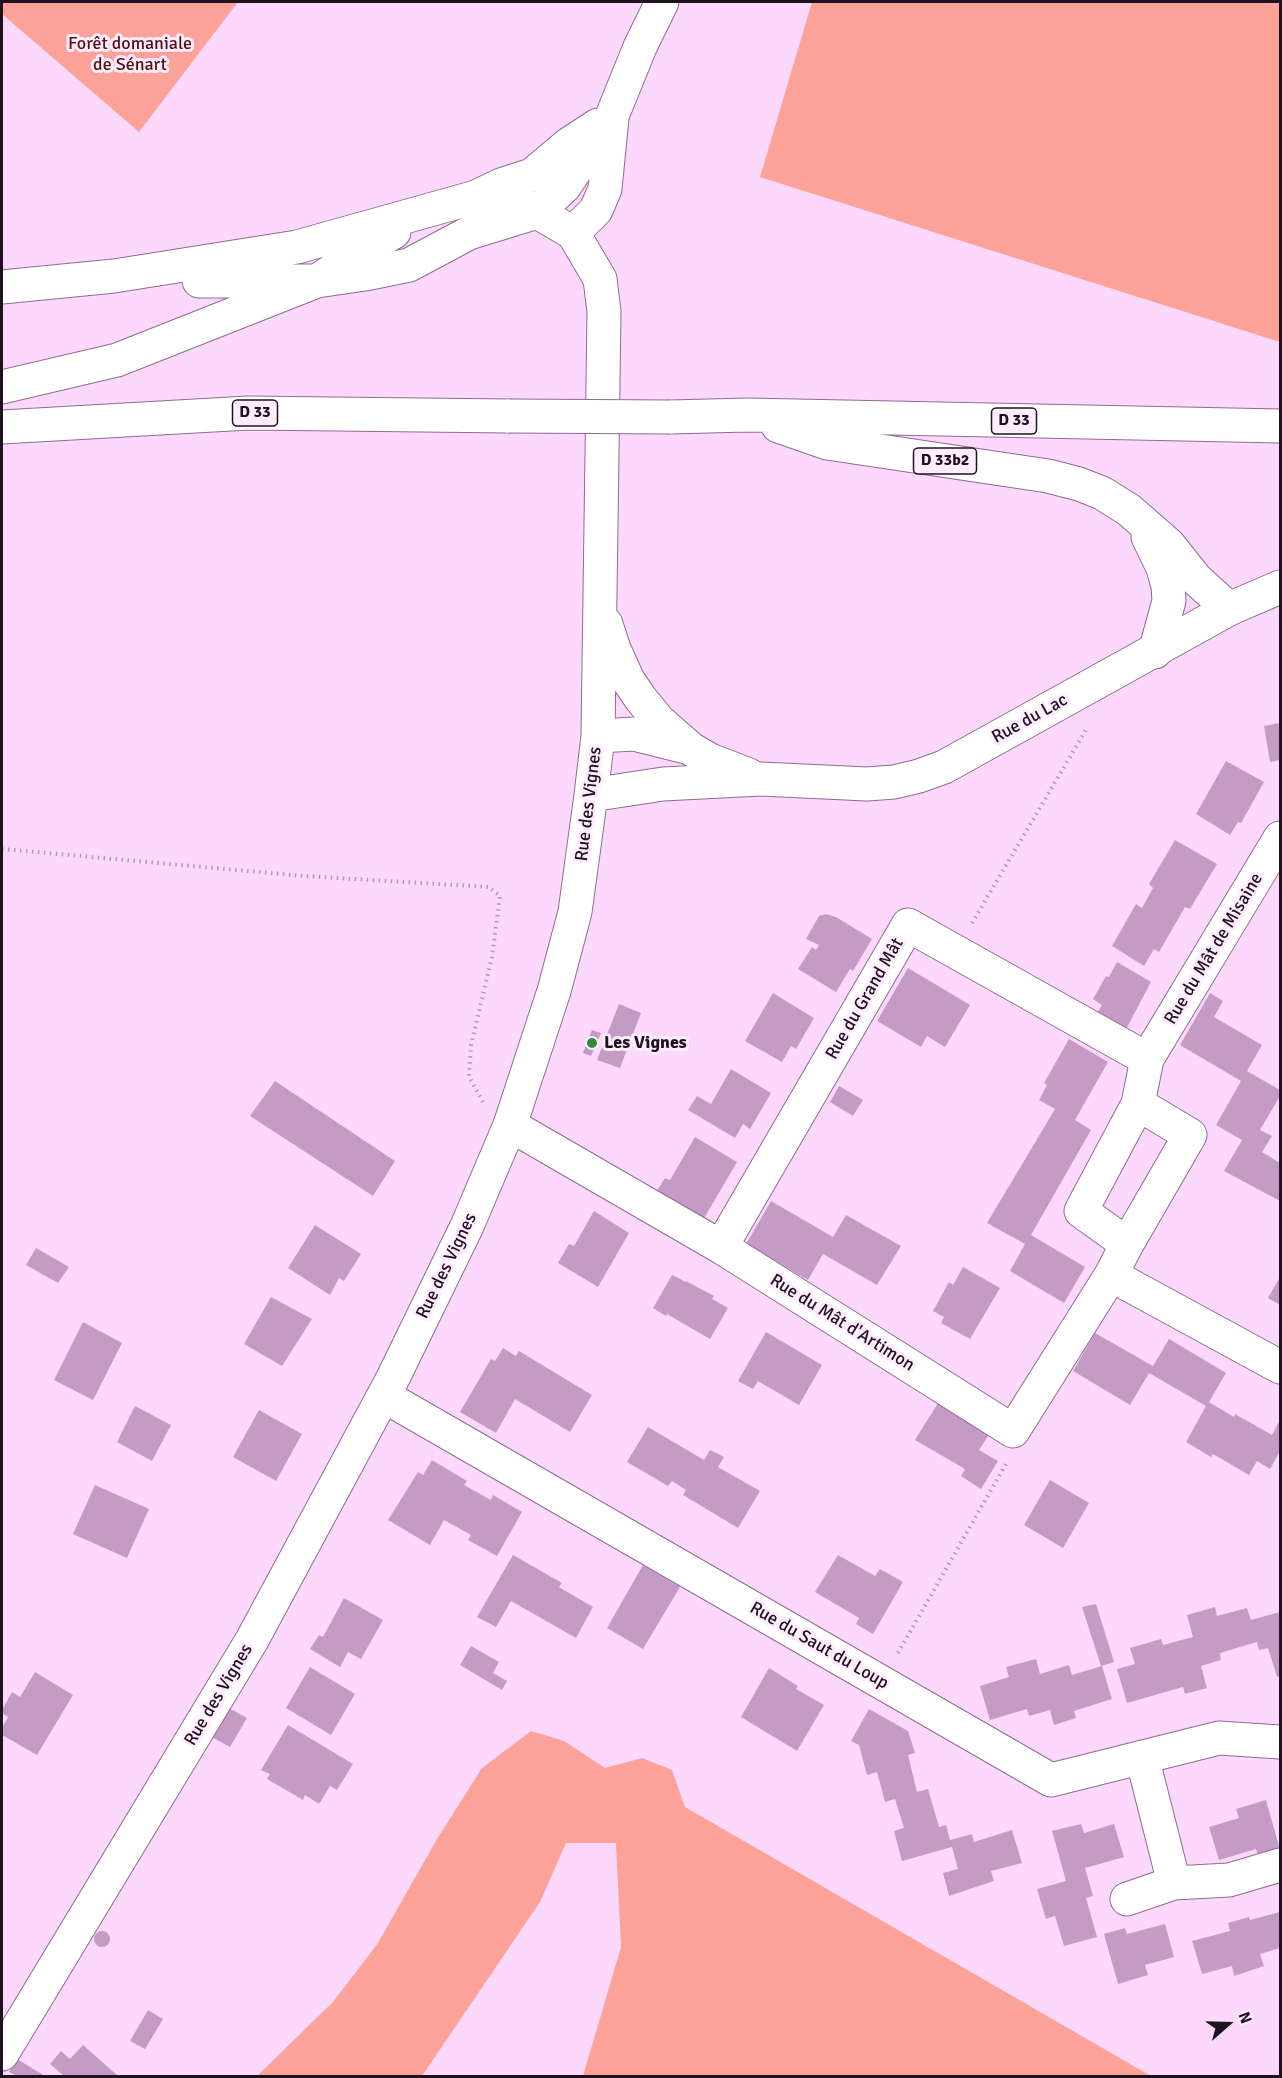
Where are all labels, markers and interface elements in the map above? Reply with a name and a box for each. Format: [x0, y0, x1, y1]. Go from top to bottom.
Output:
park label: Forêt domaniale de Sénart [68, 33, 192, 76]
road number: D 33 [232, 400, 278, 426]
road number: D 33 [992, 408, 1036, 434]
road number: D 33b2 [914, 448, 976, 474]
street label: Rue du Lac [988, 689, 1072, 749]
street label: Rue des Vignes [571, 746, 607, 862]
street label: Rue du Mât de Misaine [1160, 869, 1268, 1029]
street label: Rue du Grand Mât [821, 934, 909, 1064]
place label: Les Vignes [604, 1032, 687, 1054]
marker: Les Vignes [585, 1036, 599, 1050]
street label: Rue des Vignes [412, 1210, 482, 1322]
street label: Rue du Mât d'Artimon [766, 1270, 918, 1376]
street label: Rue du Saut du Loup [746, 1597, 892, 1695]
street label: Rue des Vignes [180, 1640, 258, 1750]
north arrow [1198, 1994, 1258, 2054]
text: N [1234, 2009, 1256, 2026]

